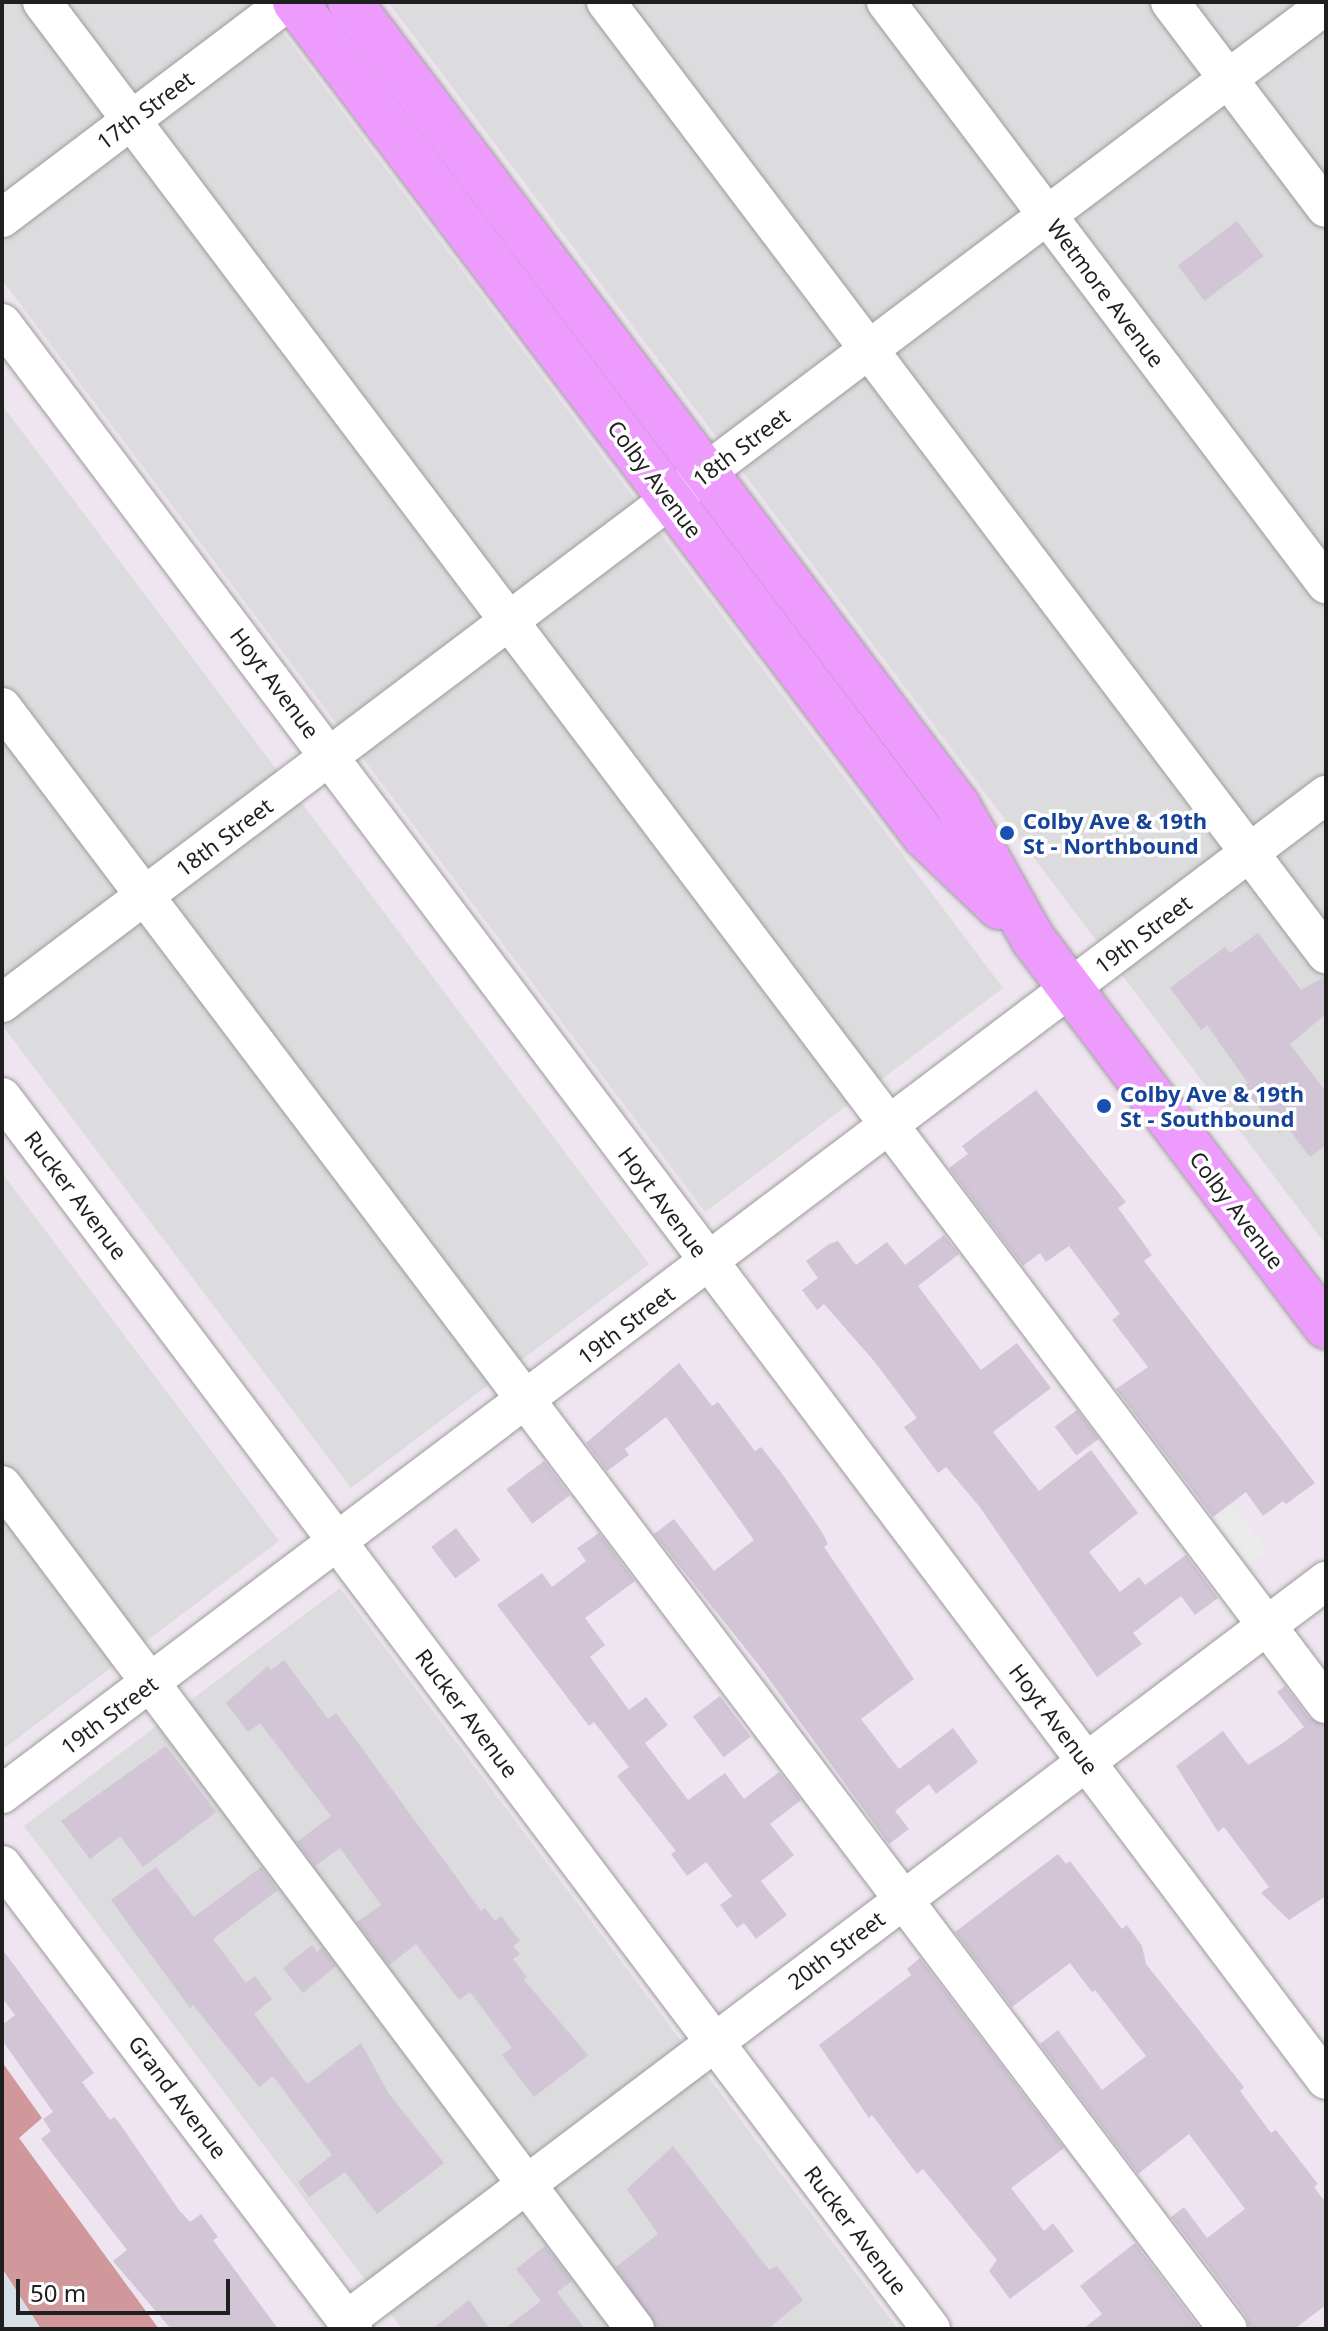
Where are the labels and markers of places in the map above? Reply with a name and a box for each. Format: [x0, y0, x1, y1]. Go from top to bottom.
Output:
place label: Colby Ave & 19th St - Northbound [1023, 807, 1207, 858]
marker: Colby Ave & 19th St - Northbound [998, 824, 1016, 842]
place label: Colby Ave & 19th St - Southbound [1120, 1080, 1304, 1132]
marker: Colby Ave & 19th St - Southbound [1095, 1097, 1113, 1115]

